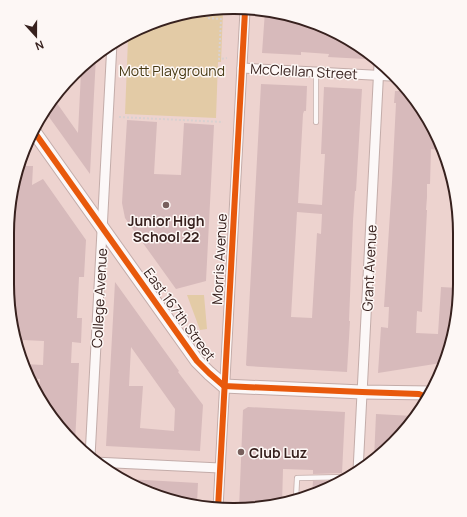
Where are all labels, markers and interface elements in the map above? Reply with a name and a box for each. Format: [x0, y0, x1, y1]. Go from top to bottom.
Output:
north arrow [16, 16, 56, 56]
text: N [33, 37, 46, 54]
street label: McClellan Street [250, 59, 359, 83]
park label: Mott Playground [119, 61, 225, 80]
marker: Junior High School 22 [161, 200, 171, 210]
place label: Junior High School 22 [128, 211, 204, 246]
street label: Morris Avenue [207, 213, 231, 305]
street label: Grant Avenue [357, 224, 381, 312]
street label: College Avenue [87, 247, 111, 349]
street label: East 167th Street [140, 264, 220, 365]
place label: Club Luz [249, 443, 307, 462]
marker: Club Luz [236, 447, 246, 457]

